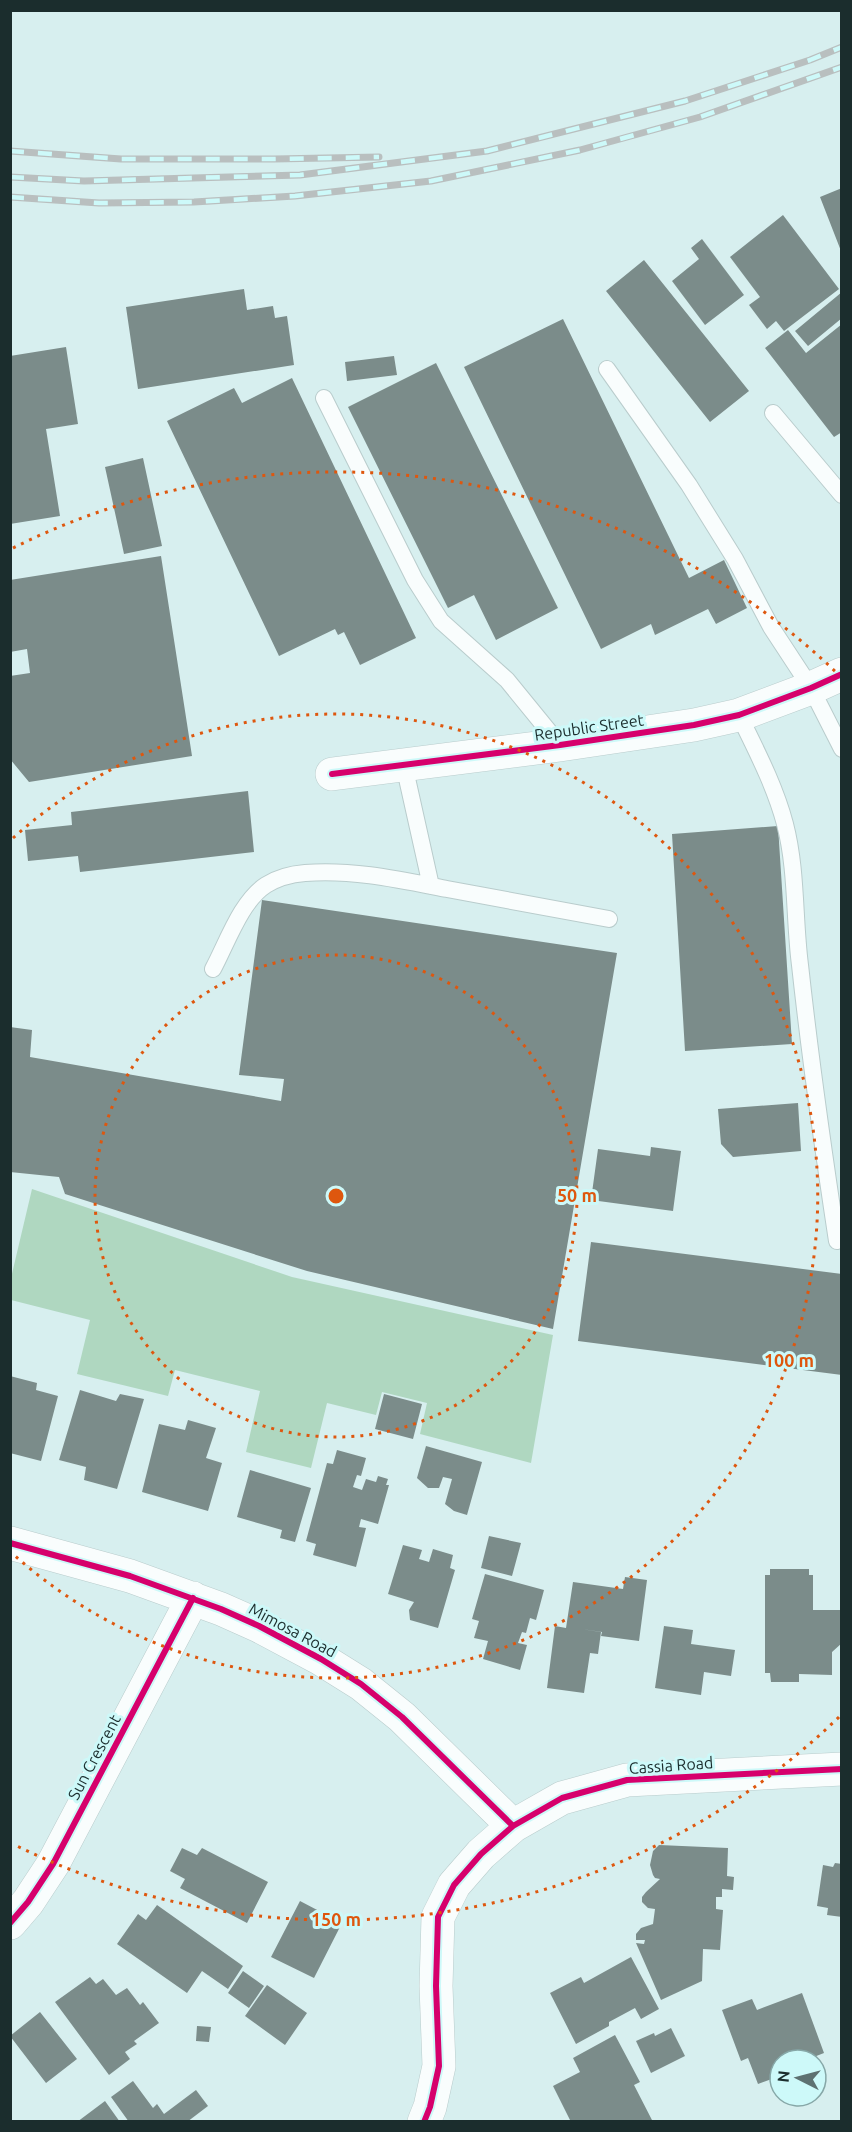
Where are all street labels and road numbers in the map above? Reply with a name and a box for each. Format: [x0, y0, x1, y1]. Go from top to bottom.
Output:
street label: Republic Street [533, 710, 646, 744]
street label: Mimosa Road [246, 1599, 340, 1661]
street label: Sun Crescent [64, 1711, 124, 1803]
street label: Cassia Road [628, 1753, 714, 1777]

